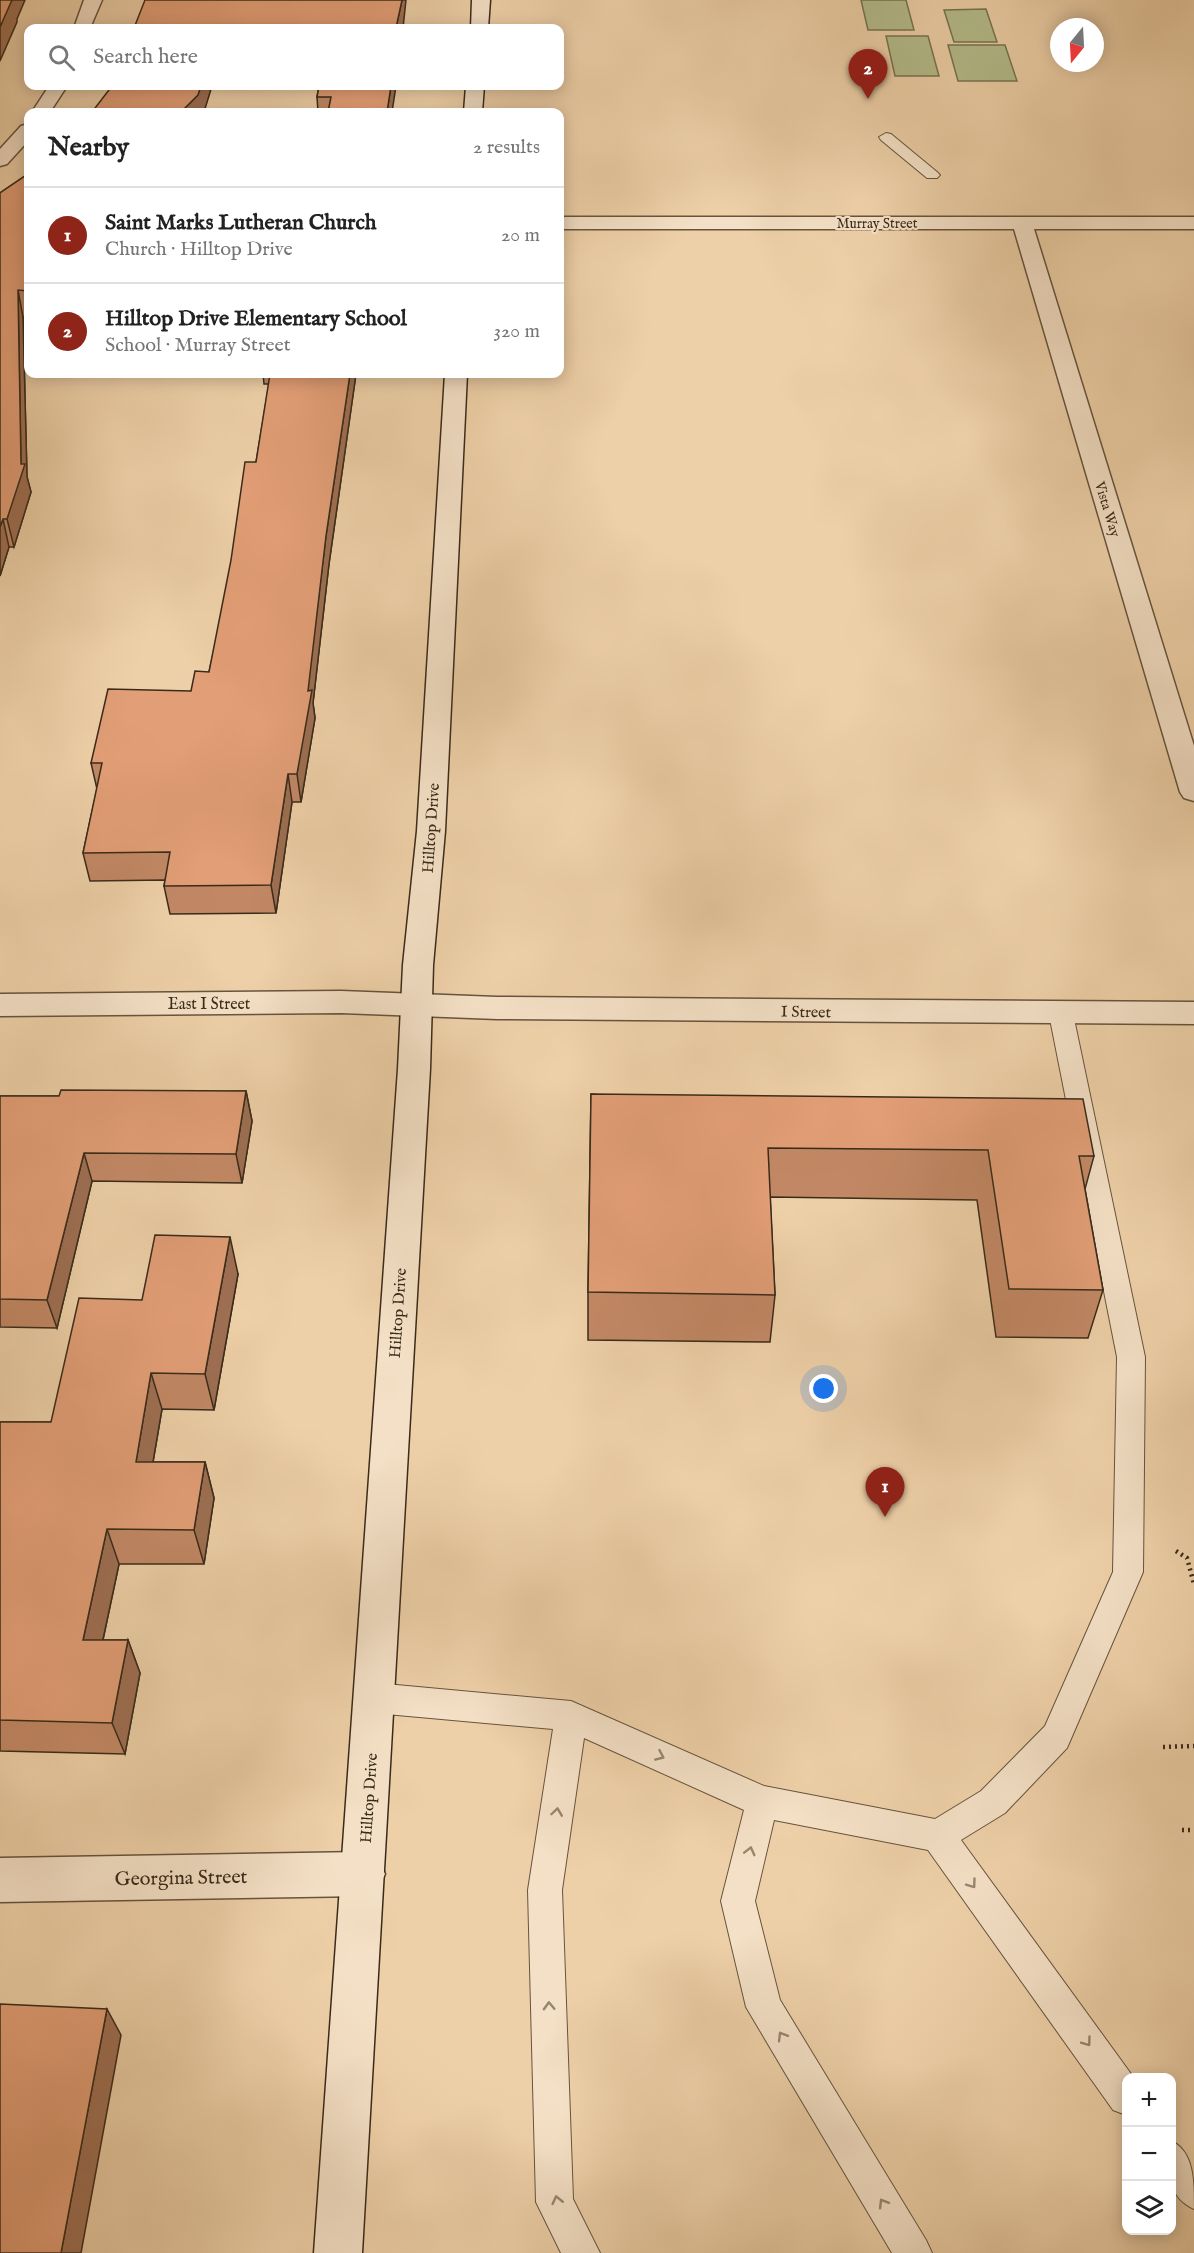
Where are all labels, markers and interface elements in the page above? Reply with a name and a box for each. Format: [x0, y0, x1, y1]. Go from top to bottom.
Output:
north arrow [1050, 18, 1104, 72]
search box [24, 24, 564, 90]
icon: search [45, 41, 78, 74]
text: Search here [93, 43, 198, 71]
pin: 2 [848, 50, 888, 99]
text: Nearby [48, 131, 129, 164]
text: 2 results [473, 135, 540, 160]
text: Saint Marks Lutheran Church [105, 209, 377, 237]
street label: Murray Street [836, 215, 918, 233]
text: 1 [64, 223, 71, 248]
text: 20 m [501, 223, 540, 248]
text: Church · Hilltop Drive [105, 237, 293, 262]
text: Hilltop Drive Elementary School [105, 305, 407, 333]
text: 2 [63, 319, 72, 344]
text: 320 m [494, 319, 540, 344]
text: School · Murray Street [105, 333, 291, 358]
street label: Vista Way [1090, 478, 1124, 539]
street label: Hilltop Drive [419, 782, 445, 874]
street label: East I Street [168, 995, 251, 1015]
street label: I Street [781, 1003, 832, 1023]
street label: Hilltop Drive [386, 1267, 412, 1359]
your location [809, 1374, 838, 1403]
pin: 1 [866, 1468, 904, 1517]
one-way arrow [654, 1749, 665, 1761]
street label: Hilltop Drive [357, 1752, 383, 1844]
one-way arrow [550, 1807, 562, 1816]
one-way arrow [742, 1846, 755, 1856]
street label: Georgina Street [114, 1865, 248, 1892]
one-way arrow [965, 1877, 976, 1888]
one-way arrow [543, 2001, 555, 2010]
one-way arrow [778, 2032, 790, 2042]
one-way arrow [1079, 2035, 1090, 2046]
map controls [1122, 2073, 1176, 2235]
button: + [1122, 2073, 1176, 2127]
button: − [1122, 2127, 1176, 2181]
button: layers [1122, 2181, 1176, 2235]
one-way arrow [551, 2195, 564, 2205]
one-way arrow [879, 2199, 891, 2209]

